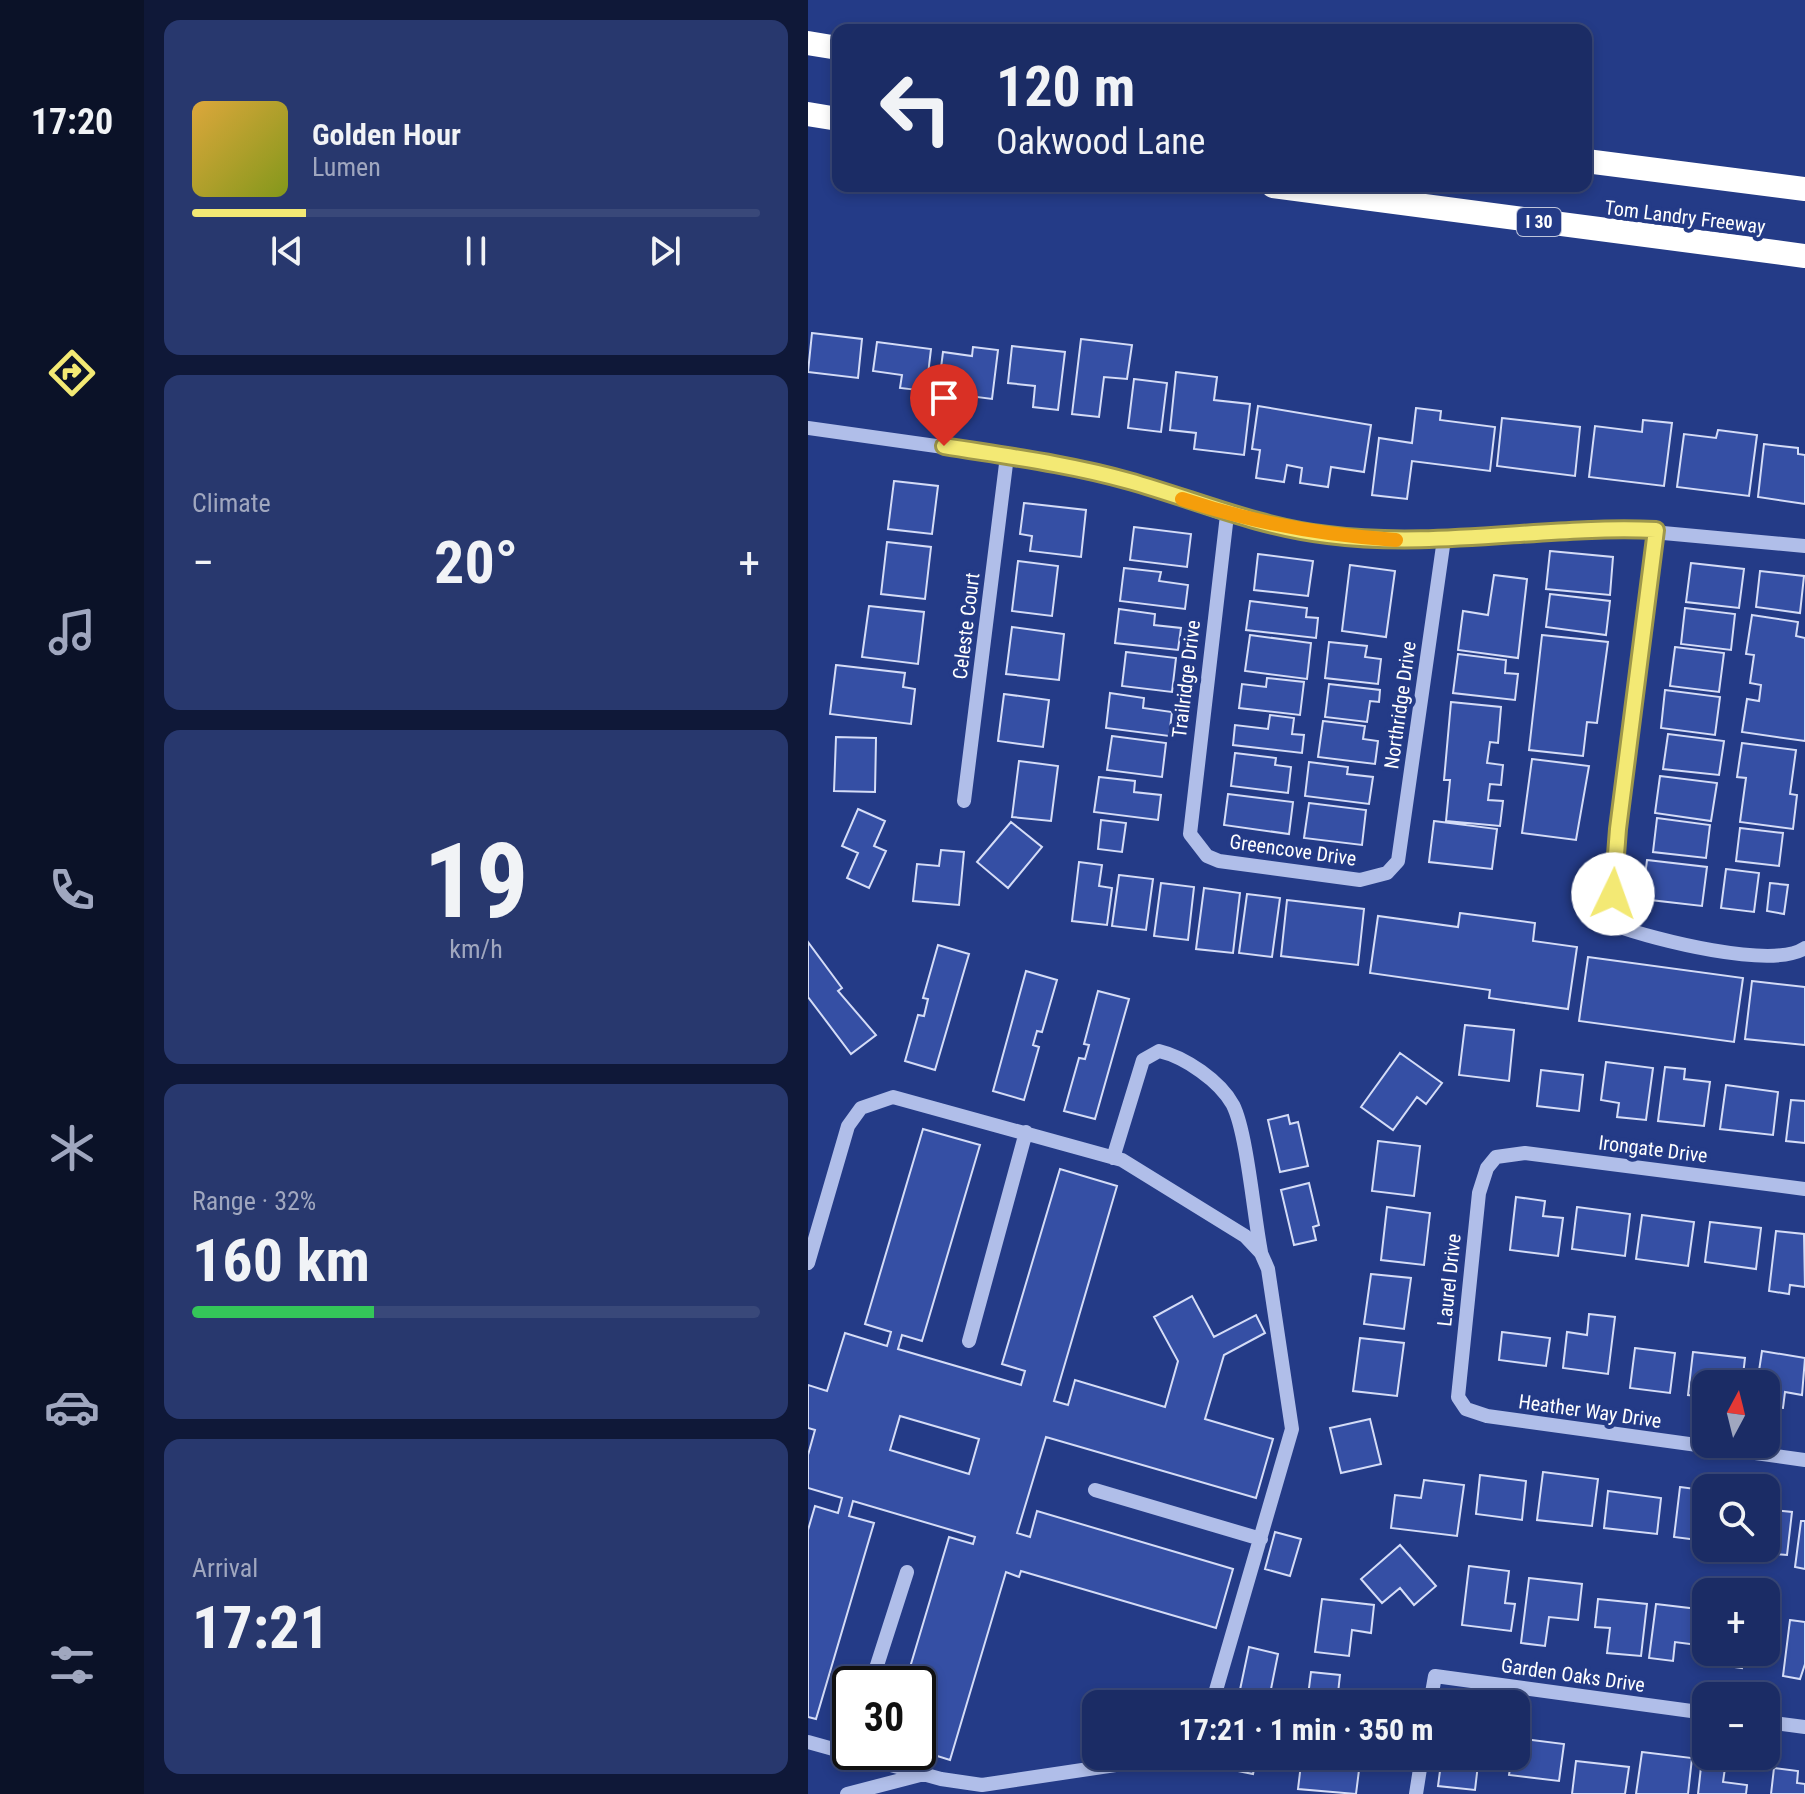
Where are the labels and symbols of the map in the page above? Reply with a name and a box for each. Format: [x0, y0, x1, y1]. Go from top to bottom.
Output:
street label: Tom Landry Freeway [1603, 195, 1767, 239]
road number: I 30 [1517, 208, 1561, 236]
pin [910, 364, 978, 446]
street label: Celeste Court [948, 571, 984, 681]
street label: Trailridge Drive [1167, 619, 1205, 739]
street label: Northridge Drive [1379, 639, 1421, 771]
street label: Greencove Drive [1228, 829, 1358, 871]
position arrow [1571, 852, 1655, 936]
street label: Irongate Drive [1597, 1130, 1709, 1168]
street label: Laurel Drive [1432, 1232, 1466, 1328]
north arrow [1692, 1370, 1780, 1458]
street label: Heather Way Drive [1517, 1389, 1663, 1433]
street label: Garden Oaks Drive [1499, 1653, 1647, 1697]
speed limit sign: 30 [832, 1666, 936, 1770]

